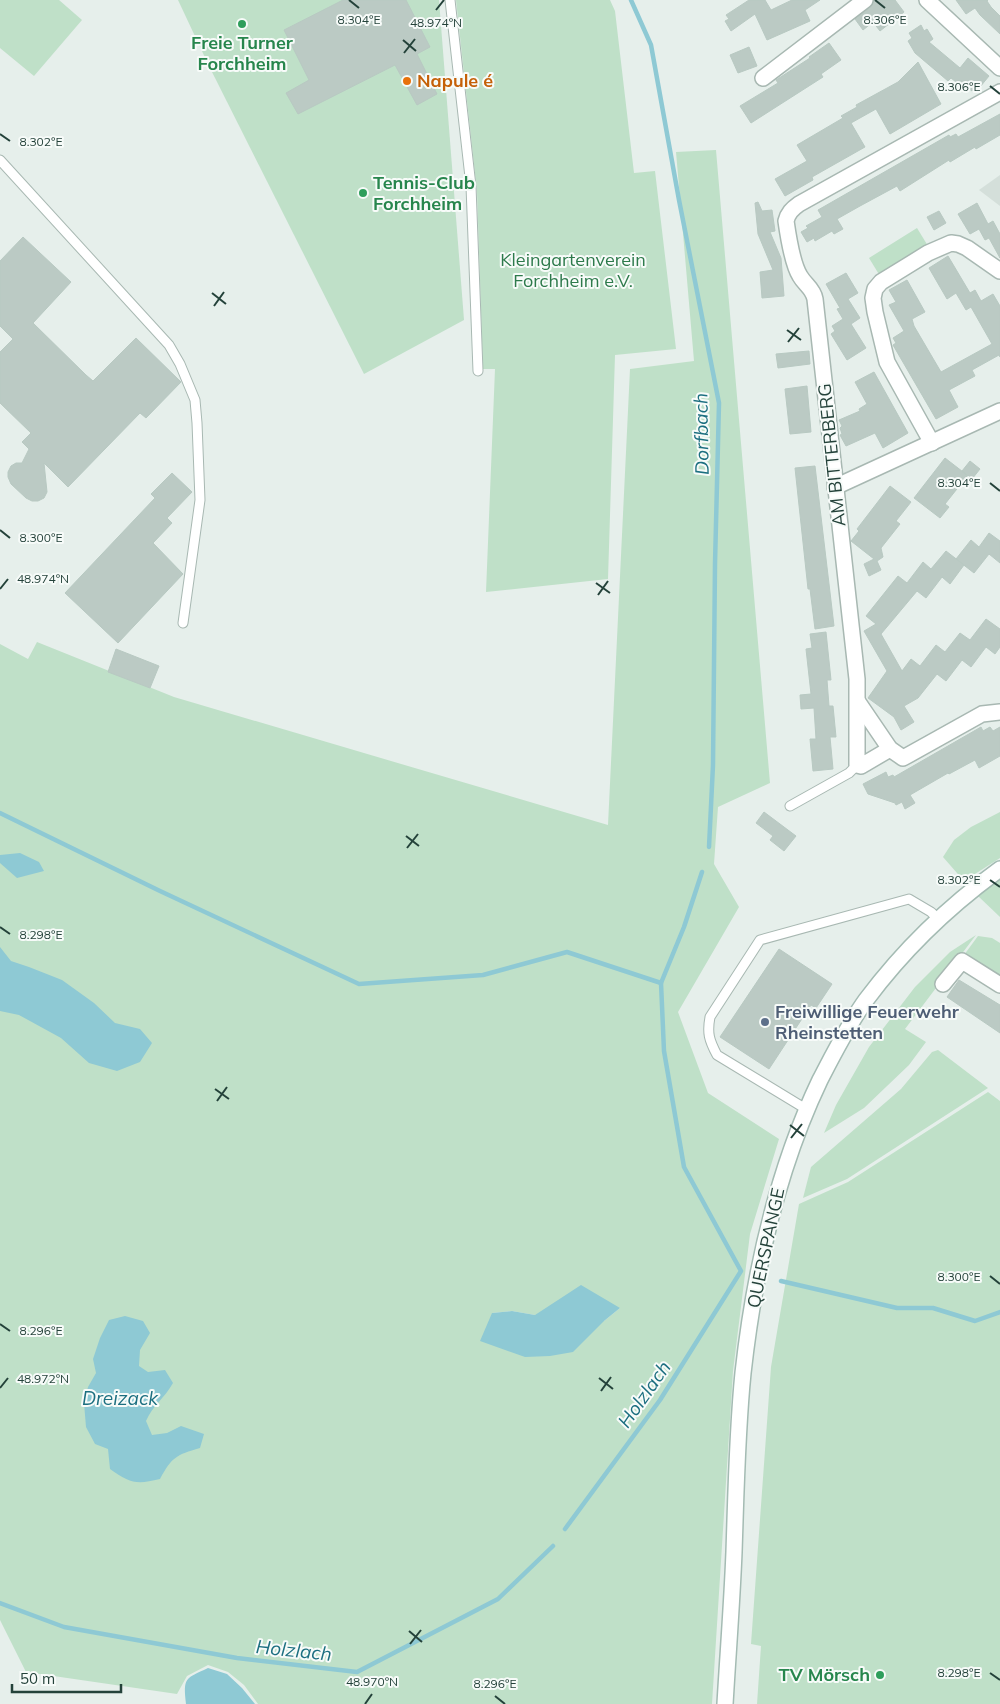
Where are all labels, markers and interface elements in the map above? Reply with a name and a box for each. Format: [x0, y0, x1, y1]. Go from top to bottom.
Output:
text: 8.304°E [337, 12, 381, 27]
text: 8.306°E [863, 12, 907, 27]
text: 48.974°N [410, 15, 462, 30]
marker: Freie Turner Forchheim [236, 18, 248, 30]
place label: Freie Turner Forchheim [191, 31, 294, 75]
place label: Napule é [417, 69, 493, 92]
marker: Napule é [401, 75, 413, 87]
text: 8.306°E [937, 79, 981, 94]
text: 8.302°E [19, 134, 63, 149]
place label: Tennis-Club Forchheim [373, 171, 475, 215]
marker: Tennis-Club Forchheim [357, 187, 369, 199]
park label: Kleingartenverein Forchheim e.V. [500, 248, 646, 292]
street label: AM BITTERBERG [813, 382, 850, 528]
water label: Dorfbach [688, 393, 714, 475]
text: 8.304°E [937, 475, 981, 490]
text: 8.300°E [19, 530, 63, 545]
text: 48.974°N [17, 571, 69, 586]
text: 8.302°E [937, 872, 981, 887]
text: 8.298°E [19, 927, 63, 942]
place label: Freiwillige Feuerwehr Rheinstetten [775, 1000, 960, 1044]
marker: Freiwillige Feuerwehr Rheinstetten [759, 1016, 771, 1028]
street label: QUERSPANGE [742, 1186, 789, 1310]
text: 8.300°E [937, 1269, 981, 1284]
text: 8.296°E [19, 1323, 63, 1338]
water label: Holzlach [612, 1356, 676, 1432]
text: 48.972°N [17, 1371, 69, 1386]
water label: Dreizack [82, 1386, 159, 1410]
water label: Holzlach [255, 1634, 333, 1666]
scale bar [12, 1662, 121, 1694]
place label: TV Mörsch [778, 1663, 870, 1686]
text: 8.298°E [937, 1665, 981, 1680]
text: 50 m [20, 1669, 55, 1688]
marker: TV Mörsch [874, 1669, 886, 1681]
text: 48.970°N [346, 1674, 398, 1689]
text: 8.296°E [473, 1676, 517, 1691]

